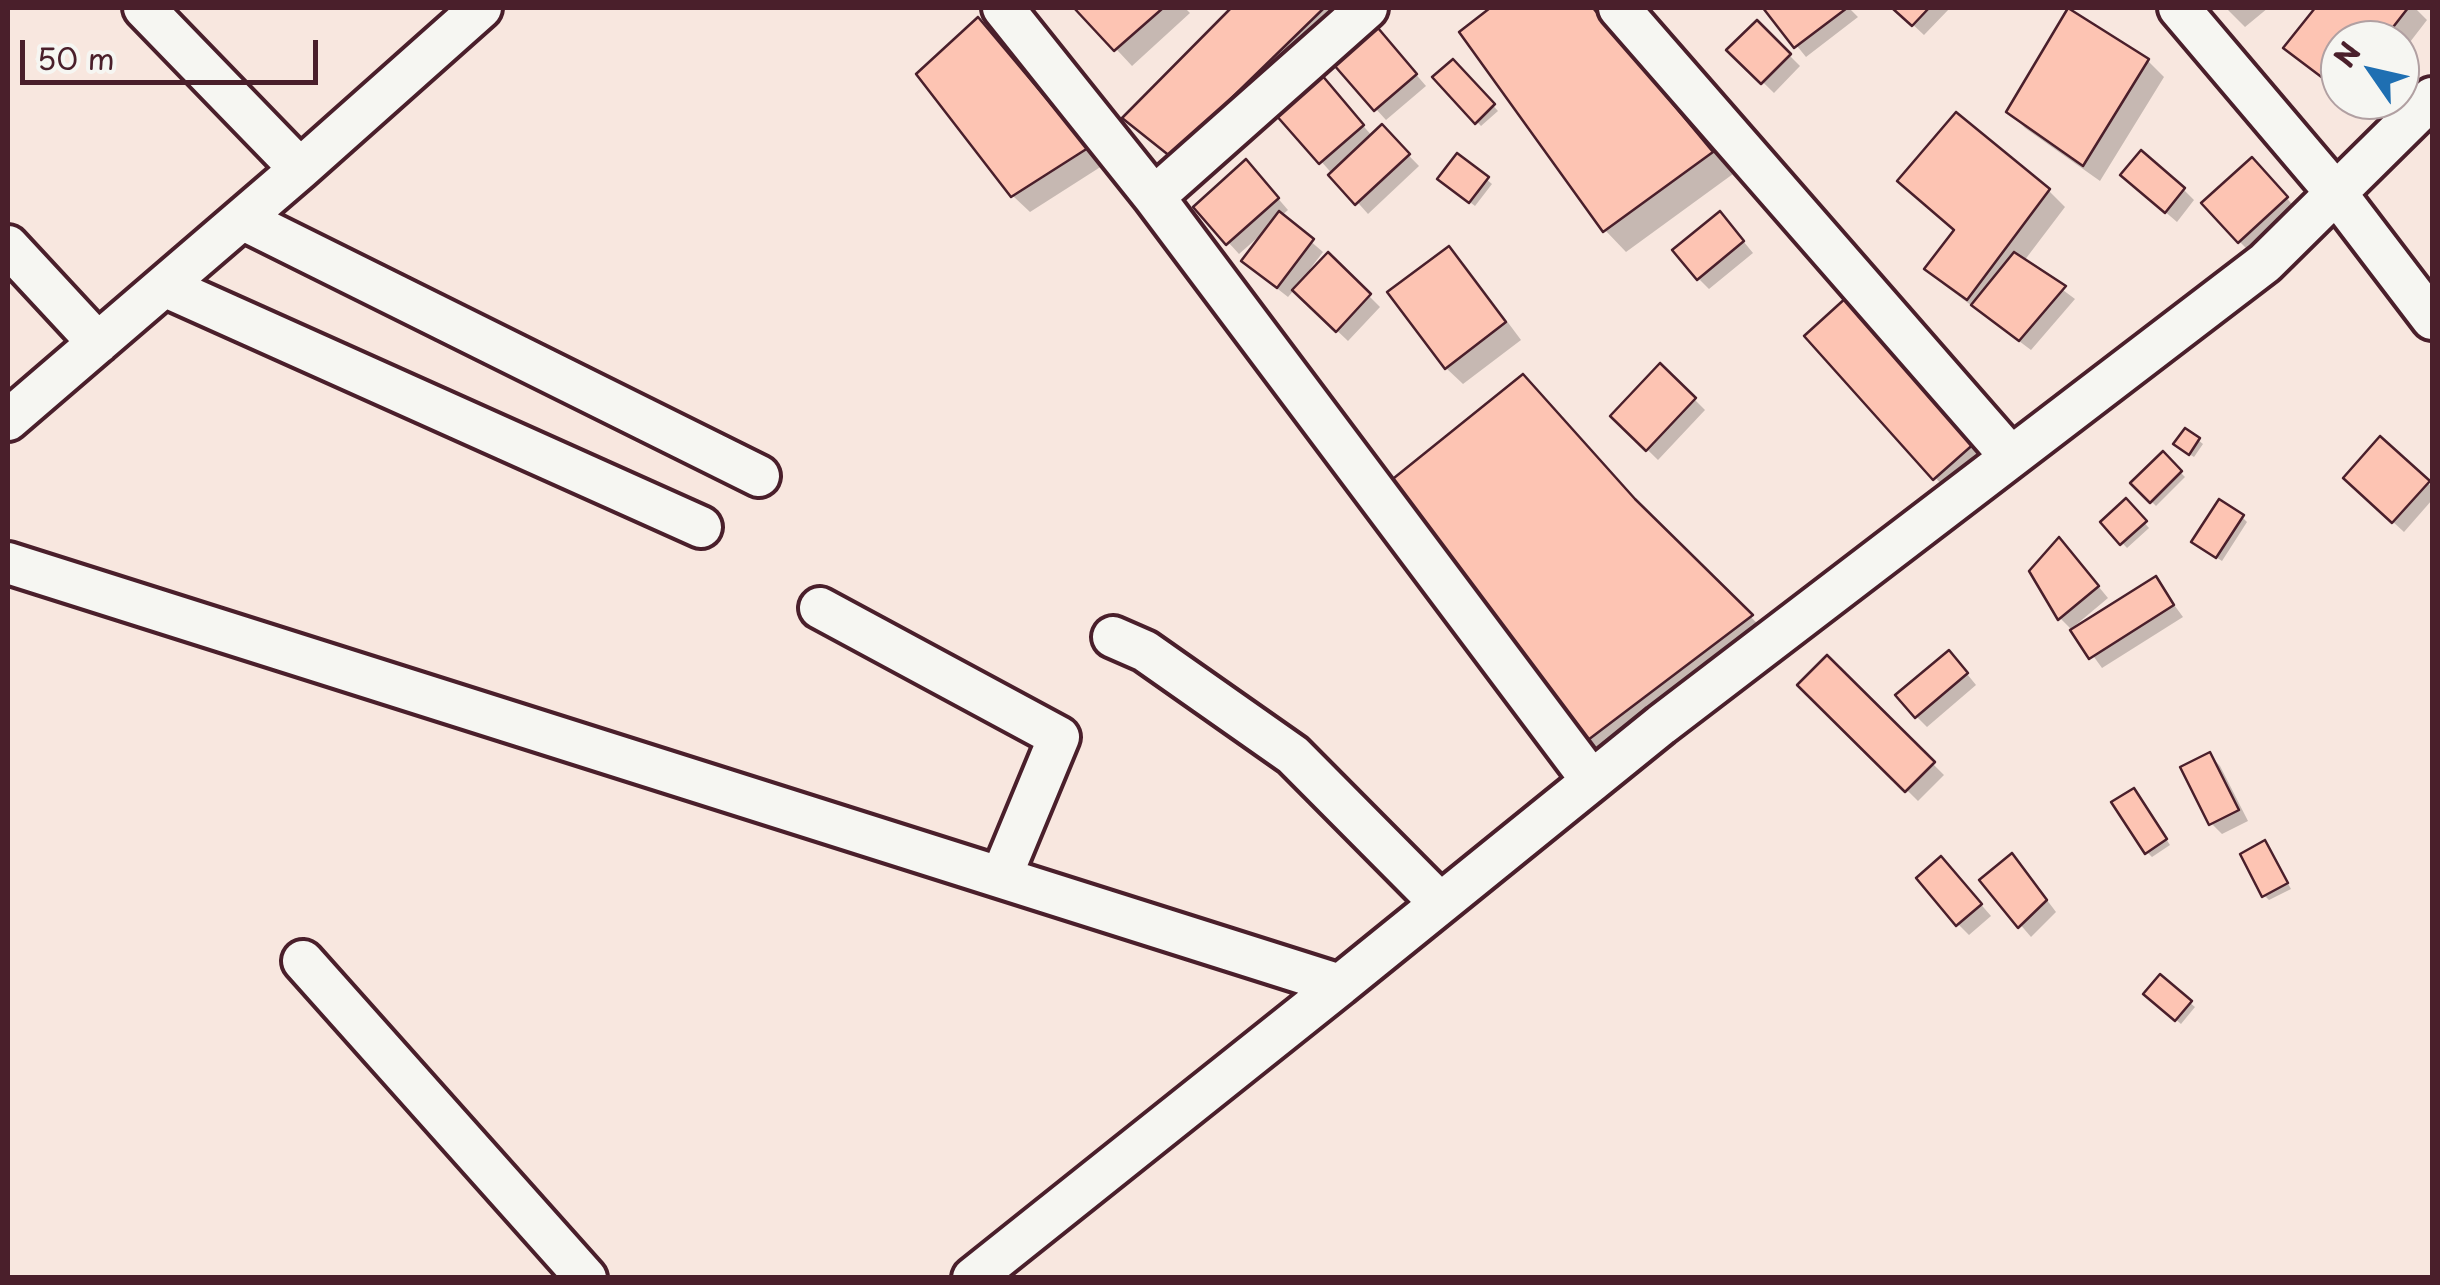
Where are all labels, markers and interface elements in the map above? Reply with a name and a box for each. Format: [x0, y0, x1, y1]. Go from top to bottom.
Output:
scale bar [25, 20, 322, 82]
north arrow [2320, 20, 2420, 120]
text: N [2322, 33, 2370, 75]
text: 50 m [37, 35, 115, 80]

